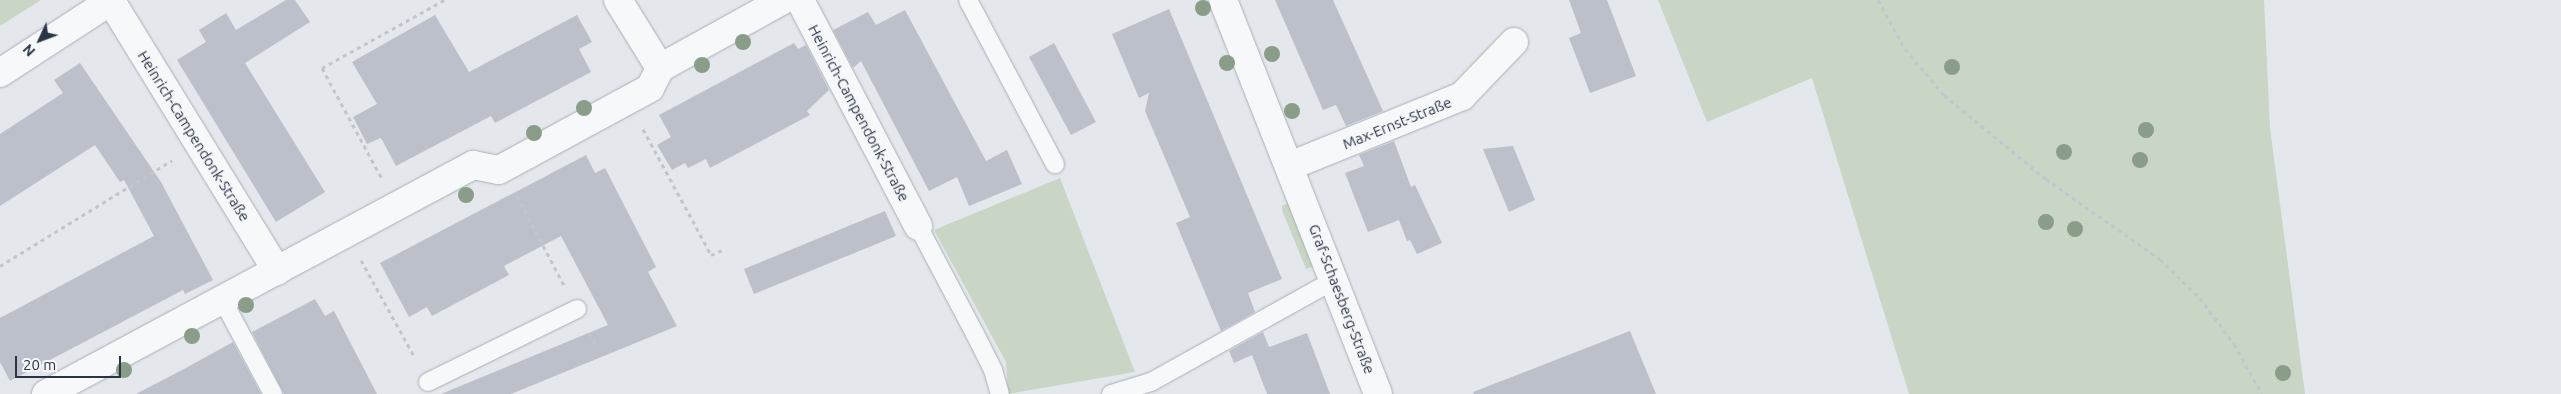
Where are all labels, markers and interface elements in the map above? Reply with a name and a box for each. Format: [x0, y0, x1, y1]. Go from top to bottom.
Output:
north arrow [15, 15, 65, 65]
street label: Heinrich-Campendonk-Straße [805, 21, 913, 205]
text: N [20, 41, 38, 60]
street label: Heinrich-Campendonk-Straße [134, 47, 254, 225]
street label: Max-Ernst-Straße [1340, 93, 1454, 153]
street label: Graf-Schaesberg-Straße [1305, 222, 1379, 376]
scale bar [18, 346, 124, 378]
text: 20 m [23, 356, 56, 373]

